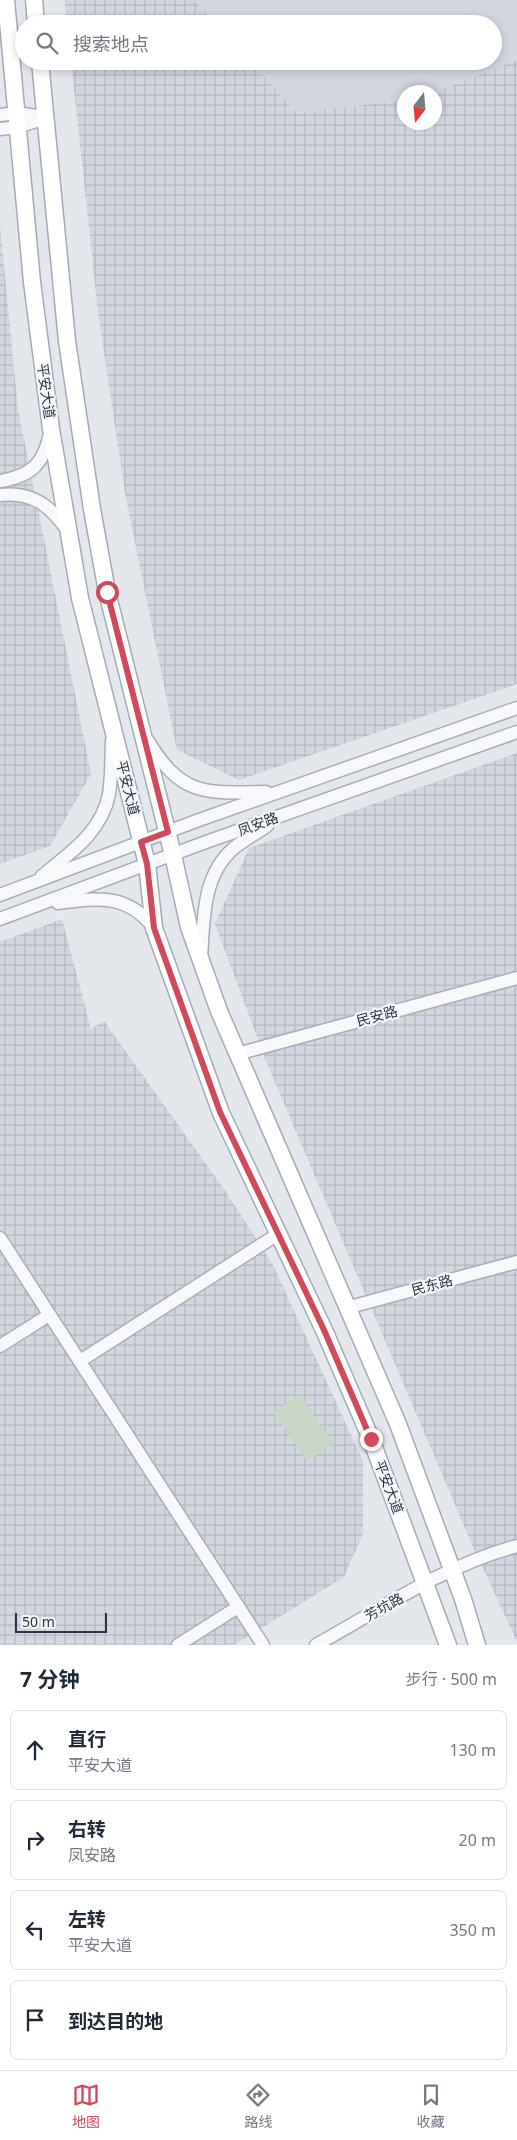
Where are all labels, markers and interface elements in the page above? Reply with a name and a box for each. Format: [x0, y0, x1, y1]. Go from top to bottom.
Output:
search box [15, 15, 502, 70]
icon: search [33, 29, 61, 57]
text: 搜索地点 [73, 31, 149, 57]
north arrow [397, 85, 442, 130]
street label: 平安大道 [33, 362, 60, 420]
route start [96, 581, 119, 604]
street label: 平安大道 [112, 758, 144, 817]
street label: 凤安路 [235, 807, 281, 840]
street label: 民安路 [354, 1001, 400, 1030]
street label: 民东路 [409, 1270, 455, 1299]
route end [360, 1428, 383, 1451]
street label: 平安大道 [371, 1457, 408, 1516]
street label: 芳坑路 [361, 1588, 407, 1625]
scale bar [15, 1610, 108, 1633]
text: 50 m [22, 1612, 55, 1631]
text: 7 分钟 [20, 1665, 79, 1693]
text: 步行 · 500 m [406, 1668, 497, 1690]
text: 直行 [68, 1726, 106, 1752]
icon: ahead [21, 1736, 49, 1764]
text: 130 m [449, 1739, 496, 1761]
text: 平安大道 [68, 1754, 132, 1776]
text: 右转 [68, 1816, 106, 1842]
icon: right [21, 1826, 49, 1854]
text: 20 m [459, 1829, 496, 1851]
text: 凤安路 [68, 1844, 116, 1866]
text: 左转 [68, 1906, 106, 1932]
icon: left [21, 1916, 49, 1944]
text: 350 m [449, 1919, 496, 1941]
text: 平安大道 [68, 1934, 132, 1956]
icon: arrive [21, 2006, 49, 2034]
text: 到达目的地 [68, 2008, 163, 2034]
tab: 地图 [72, 2081, 100, 2131]
tab: 路线 [244, 2081, 272, 2131]
tab: 收藏 [417, 2081, 445, 2131]

